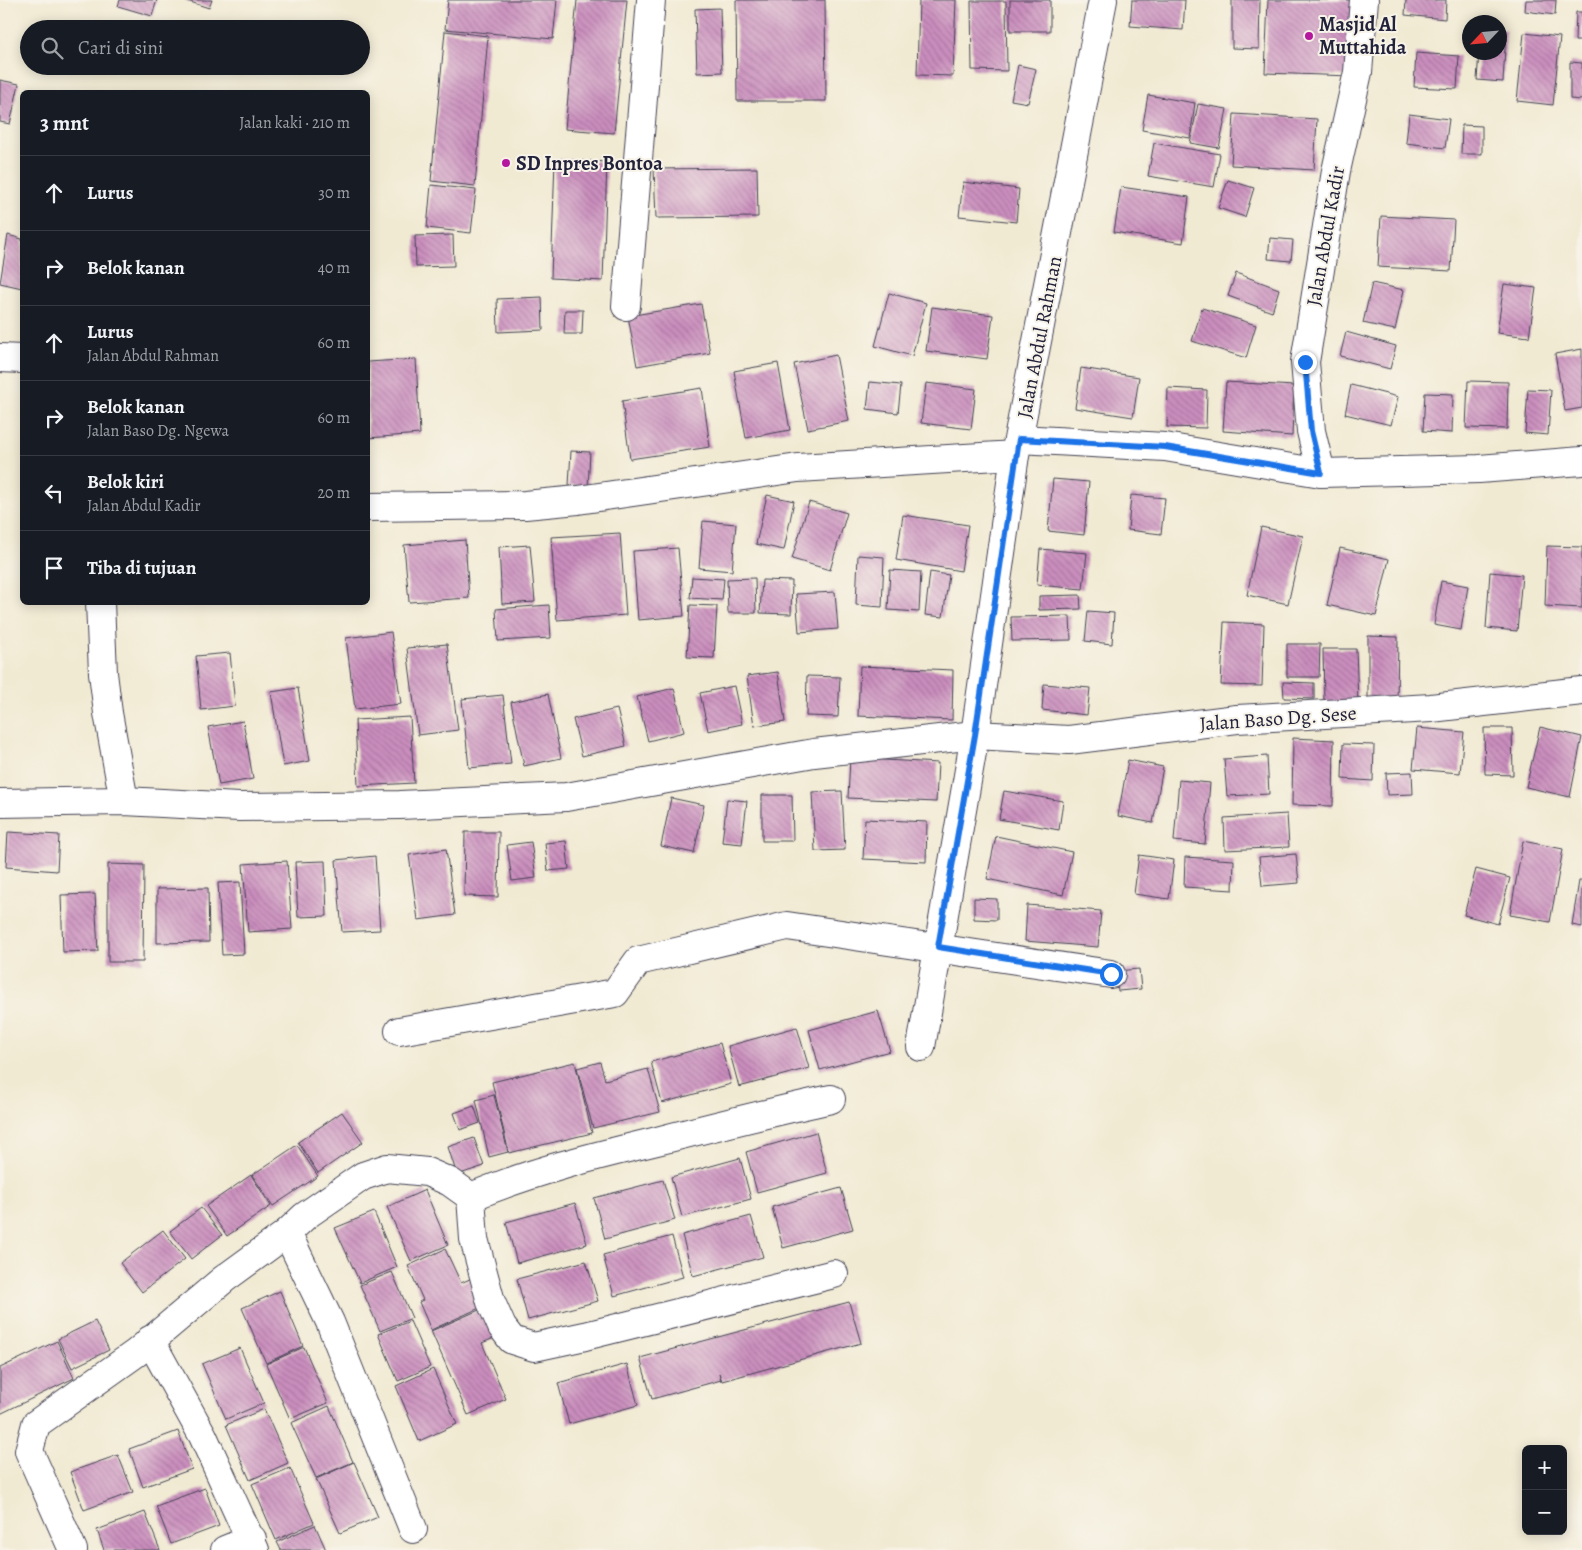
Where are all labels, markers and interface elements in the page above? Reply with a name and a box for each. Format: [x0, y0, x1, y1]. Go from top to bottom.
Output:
place label: Masjid Al Muttahida [1319, 11, 1407, 61]
north arrow [1462, 15, 1507, 60]
search box [20, 20, 370, 75]
marker: Masjid Al Muttahida [1303, 30, 1315, 42]
icon: search [38, 34, 66, 62]
text: Cari di sini [78, 35, 163, 61]
text: 3 mnt [40, 109, 89, 137]
text: Jalan kaki · 210 m [239, 112, 350, 134]
place label: SD Inpres Bontoa [516, 150, 663, 177]
marker: SD Inpres Bontoa [500, 157, 512, 169]
street label: Jalan Abdul Kadir [1300, 164, 1351, 308]
icon: ahead [40, 179, 68, 207]
text: Lurus [87, 180, 133, 206]
text: 30 m [318, 182, 350, 204]
icon: right [40, 254, 68, 282]
street label: Jalan Abdul Rahman [1011, 254, 1068, 421]
text: Belok kanan [87, 255, 185, 281]
text: 40 m [318, 257, 350, 279]
text: Lurus [87, 319, 133, 345]
icon: ahead [40, 329, 68, 357]
text: 60 m [318, 332, 350, 354]
text: Jalan Abdul Rahman [87, 345, 219, 367]
route end [1294, 351, 1317, 374]
text: Belok kanan [87, 394, 185, 420]
icon: right [40, 404, 68, 432]
text: 60 m [318, 407, 350, 429]
text: Jalan Baso Dg. Ngewa [87, 420, 229, 442]
text: Belok kiri [87, 469, 164, 495]
icon: left [40, 479, 68, 507]
text: 20 m [317, 482, 350, 504]
text: Jalan Abdul Kadir [87, 495, 201, 517]
icon: arrive [40, 554, 68, 582]
text: Tiba di tujuan [87, 555, 196, 581]
street label: Jalan Baso Dg. Sese [1199, 700, 1358, 737]
route start [1100, 963, 1123, 986]
map controls [1522, 1445, 1567, 1535]
button: + [1522, 1445, 1567, 1490]
button: − [1522, 1490, 1567, 1535]

